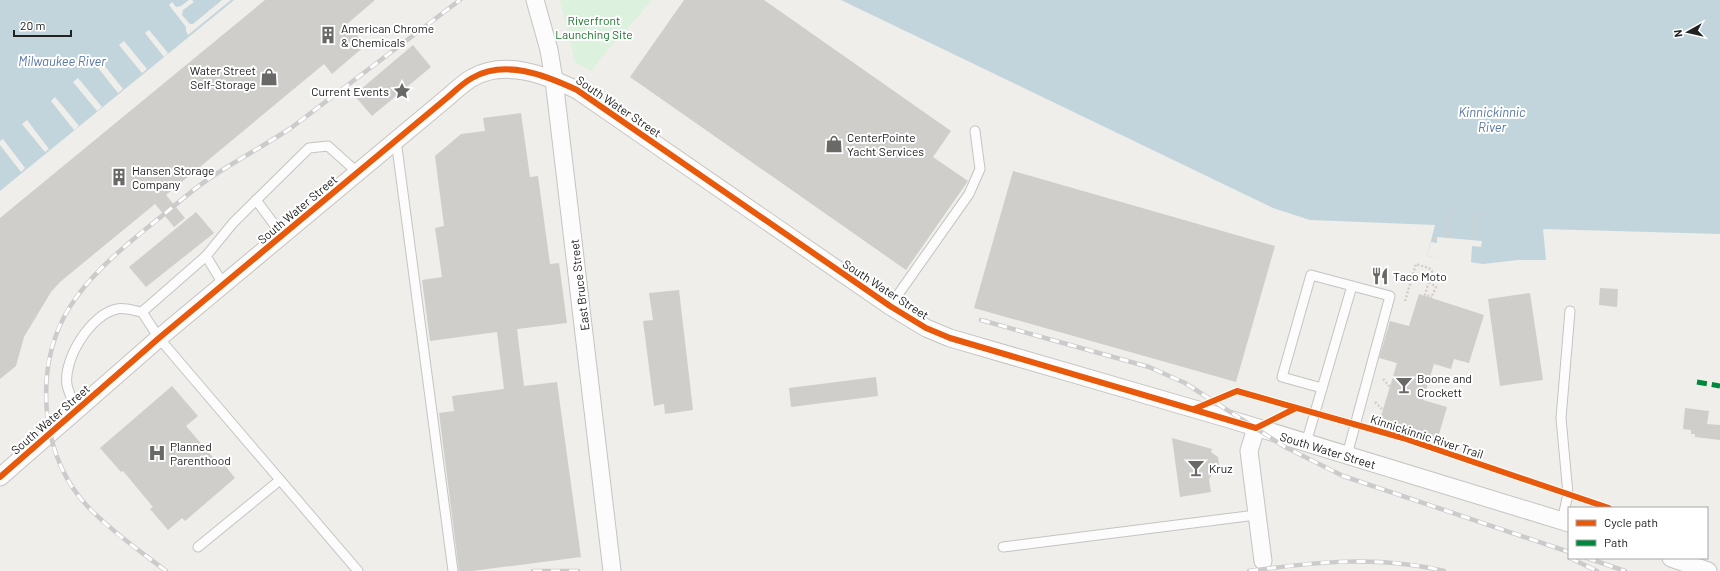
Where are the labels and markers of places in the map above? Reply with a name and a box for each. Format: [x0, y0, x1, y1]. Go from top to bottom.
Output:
place label: American Chrome & Chemicals [341, 21, 434, 49]
building icon: American Chrome & Chemicals [318, 25, 338, 45]
place label: Water Street Self-Storage [190, 63, 256, 91]
shop icon: Water Street Self-Storage [259, 67, 279, 87]
place icon: Current Events [392, 81, 412, 101]
place label: Current Events [311, 84, 389, 98]
place label: CenterPointe Yacht Services [847, 130, 924, 158]
shop icon: CenterPointe Yacht Services [824, 134, 844, 154]
place label: Hansen Storage Company [132, 163, 215, 191]
building icon: Hansen Storage Company [109, 167, 129, 187]
restaurant icon: Taco Moto [1370, 266, 1390, 286]
place label: Taco Moto [1393, 269, 1447, 283]
place label: Boone and Crockett [1417, 371, 1472, 399]
bar icon: Boone and Crockett [1394, 375, 1414, 395]
place label: Planned Parenthood [170, 439, 231, 467]
hospital icon: Planned Parenthood [147, 443, 167, 463]
bar icon: Kruz [1186, 458, 1206, 478]
place label: Kruz [1209, 461, 1232, 475]

